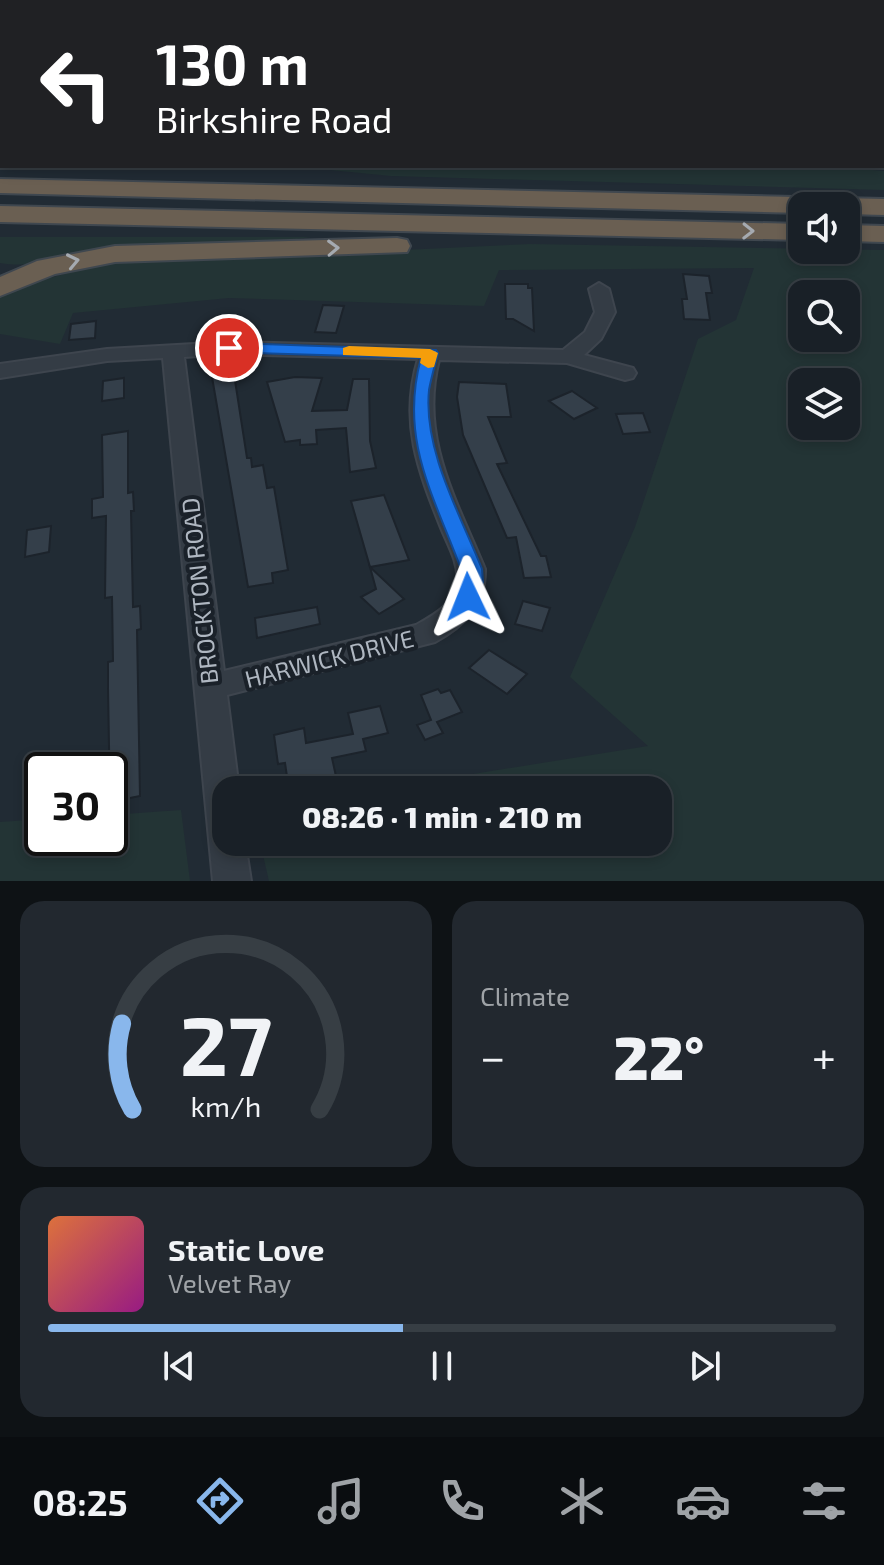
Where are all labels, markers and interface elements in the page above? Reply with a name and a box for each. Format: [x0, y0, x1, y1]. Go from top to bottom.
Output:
text: 130 m [156, 29, 309, 96]
icon: left [24, 32, 128, 136]
text: Birkshire Road [156, 97, 392, 140]
map controls [788, 192, 860, 440]
button: sound [788, 192, 860, 264]
one-way arrow [742, 223, 755, 240]
one-way arrow [327, 239, 340, 256]
one-way arrow [66, 253, 80, 270]
button: search [788, 280, 860, 352]
pin [195, 314, 263, 382]
icon: arrive [207, 326, 251, 370]
button: layers [788, 368, 860, 440]
street label: BROCKTON ROAD [175, 496, 223, 686]
position arrow [426, 555, 510, 639]
street label: HARWICK DRIVE [242, 623, 416, 693]
speed limit sign: 30 [24, 752, 128, 856]
text: 08:26 · 1 min · 210 m [302, 798, 582, 834]
text: Climate [480, 980, 570, 1011]
text: 27 [180, 993, 272, 1093]
text: 22° [613, 1020, 704, 1092]
text: − [480, 1029, 506, 1082]
text: + [812, 1029, 836, 1082]
text: km/h [191, 1088, 261, 1123]
text: Static Love [168, 1231, 324, 1267]
text: Velvet Ray [168, 1267, 291, 1298]
icon: previous [157, 1344, 201, 1388]
icon: pause [420, 1344, 464, 1388]
icon: next [683, 1344, 727, 1388]
icon: directions [192, 1473, 248, 1529]
icon: music [313, 1473, 369, 1529]
icon: phone [434, 1473, 490, 1529]
icon: climate [554, 1473, 610, 1529]
icon: car [675, 1473, 731, 1529]
icon: filters [796, 1473, 852, 1529]
text: 08:25 [32, 1480, 128, 1523]

